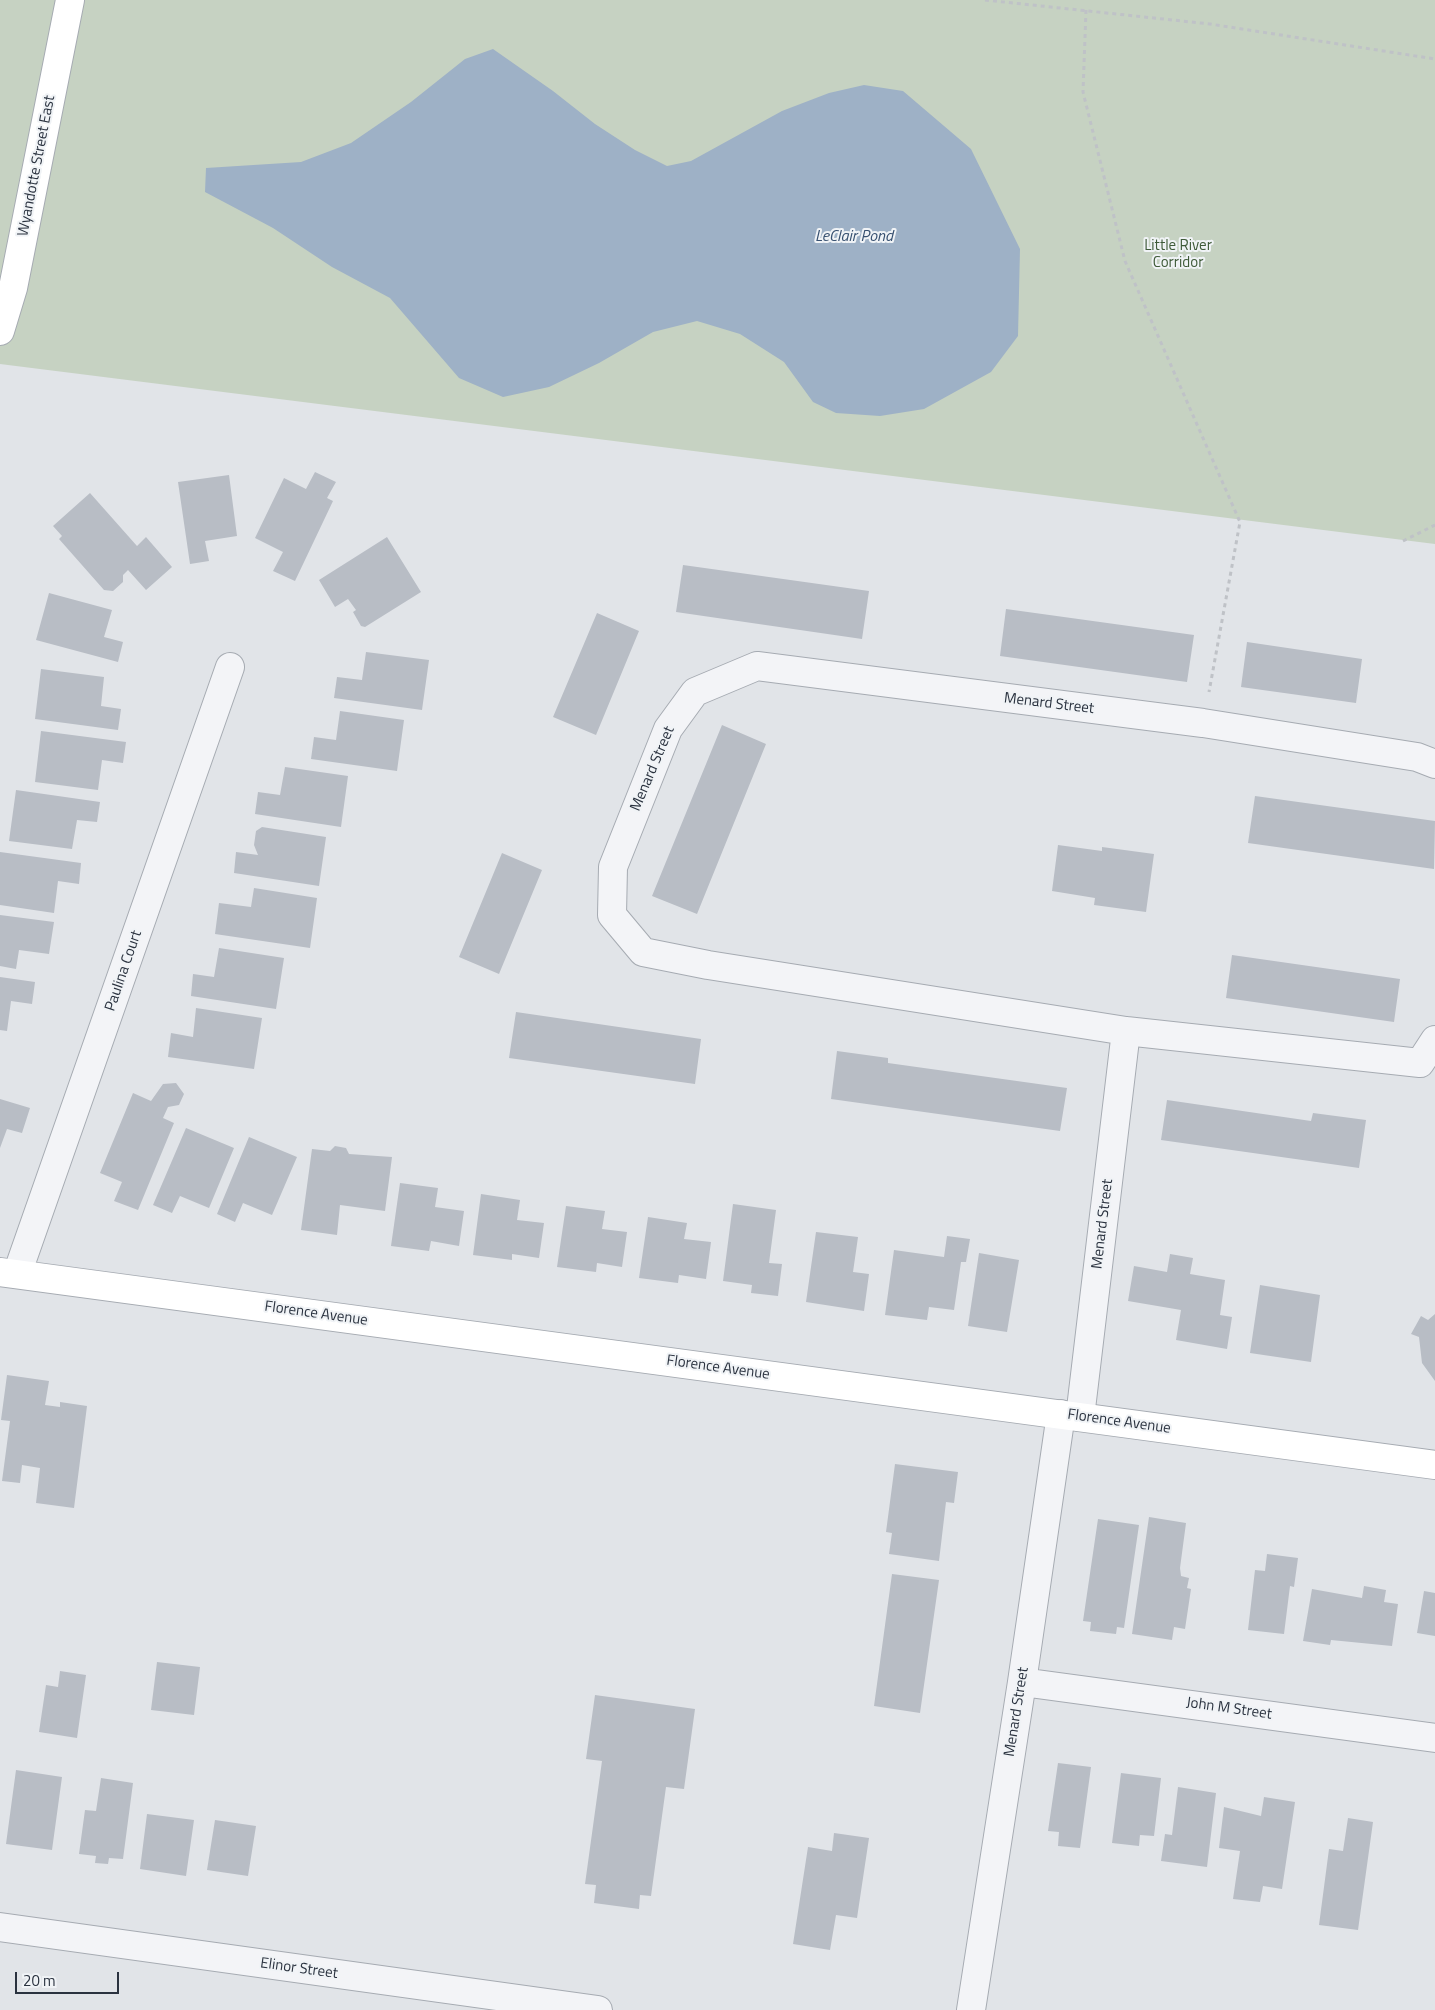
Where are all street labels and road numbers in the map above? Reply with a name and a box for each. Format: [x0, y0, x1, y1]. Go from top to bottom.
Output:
street label: Wyandotte Street East [15, 94, 59, 238]
street label: Menard Street [1003, 690, 1095, 718]
street label: Menard Street [627, 724, 679, 814]
street label: Paulina Court [102, 928, 146, 1014]
street label: Menard Street [1089, 1178, 1117, 1270]
street label: Florence Avenue [263, 1298, 369, 1330]
street label: Florence Avenue [665, 1352, 771, 1384]
street label: Florence Avenue [1066, 1406, 1172, 1438]
street label: Menard Street [1001, 1666, 1033, 1758]
street label: John M Street [1185, 1694, 1273, 1724]
street label: Elinor Street [259, 1955, 339, 1983]

